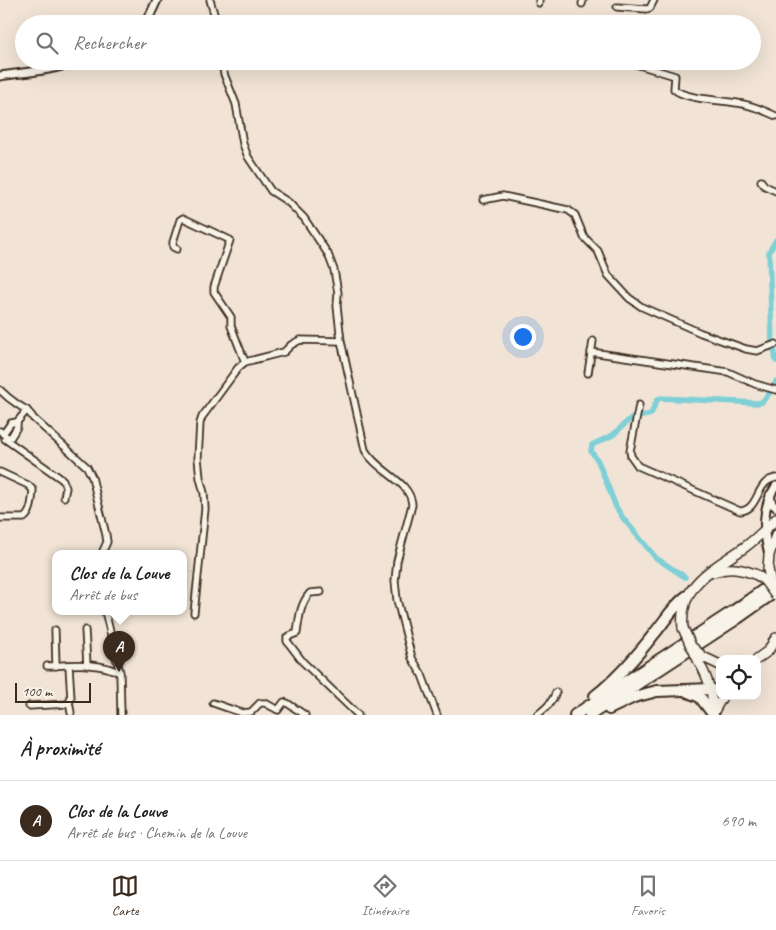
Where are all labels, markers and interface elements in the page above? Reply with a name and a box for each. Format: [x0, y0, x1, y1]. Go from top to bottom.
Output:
search box [15, 15, 761, 70]
icon: search [33, 29, 61, 57]
text: Rechercher [73, 31, 146, 55]
your location [510, 324, 536, 350]
popup [52, 550, 187, 615]
text: Clos de la Louve [70, 561, 169, 585]
text: Arrêt de bus [70, 585, 137, 605]
pin: A [103, 631, 135, 672]
map controls [716, 655, 761, 700]
button: locate [716, 655, 761, 700]
scale bar [15, 680, 91, 703]
text: 100 m [22, 683, 52, 700]
text: À proximité [20, 735, 100, 761]
text: Clos de la Louve [67, 799, 167, 823]
text: A [32, 811, 40, 831]
text: 690 m [722, 811, 756, 831]
text: Arrêt de bus · Chemin de la Louve [67, 823, 247, 843]
tab: Carte [111, 872, 139, 919]
tab: Itinéraire [361, 872, 409, 919]
tab: Favoris [631, 872, 665, 919]

